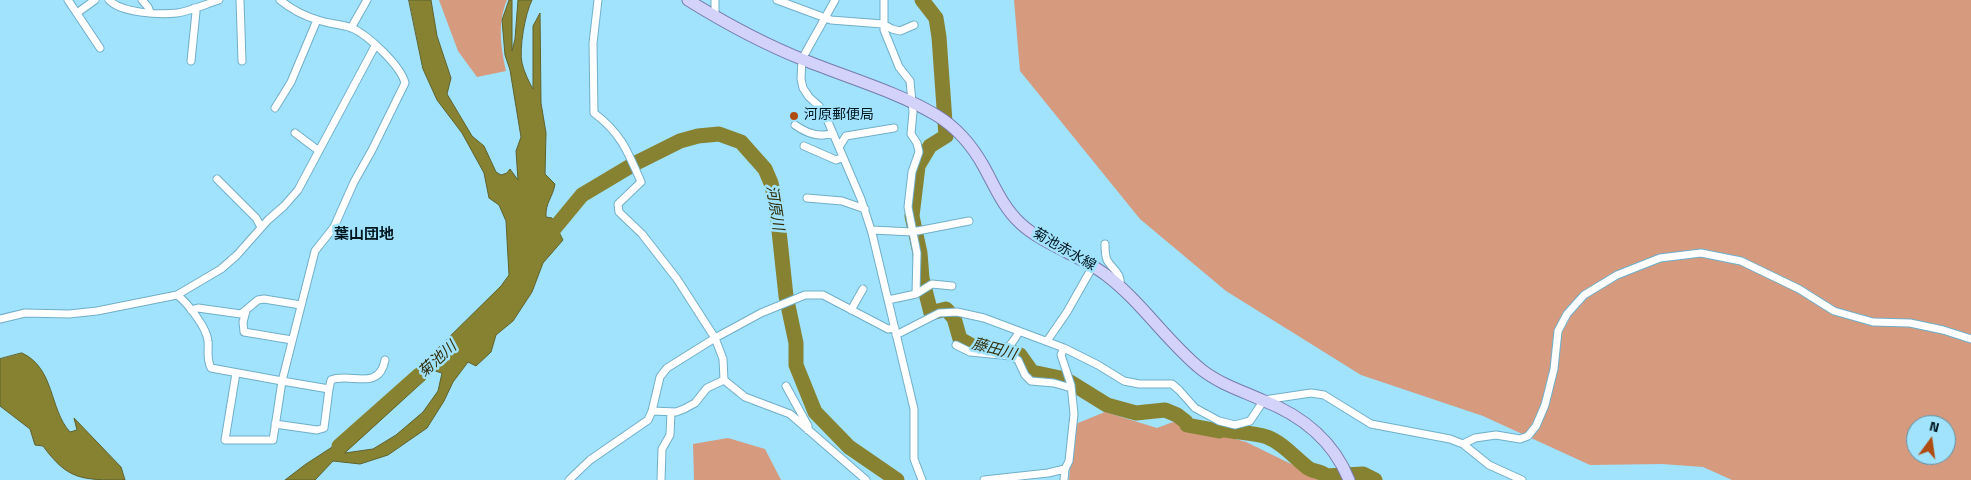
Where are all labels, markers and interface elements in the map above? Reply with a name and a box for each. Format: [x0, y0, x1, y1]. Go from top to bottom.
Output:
place label: 河原郵便局 [804, 108, 874, 124]
marker: 河原郵便局 [788, 110, 800, 122]
water label: 河原川 [762, 184, 786, 232]
street label: 菊池赤水線 [1029, 225, 1099, 275]
district label: 葉山団地 [334, 226, 394, 244]
water label: 藤田川 [970, 335, 1018, 365]
water label: 菊池川 [415, 338, 461, 382]
north arrow [1906, 415, 1956, 465]
text: N [1927, 415, 1942, 437]

